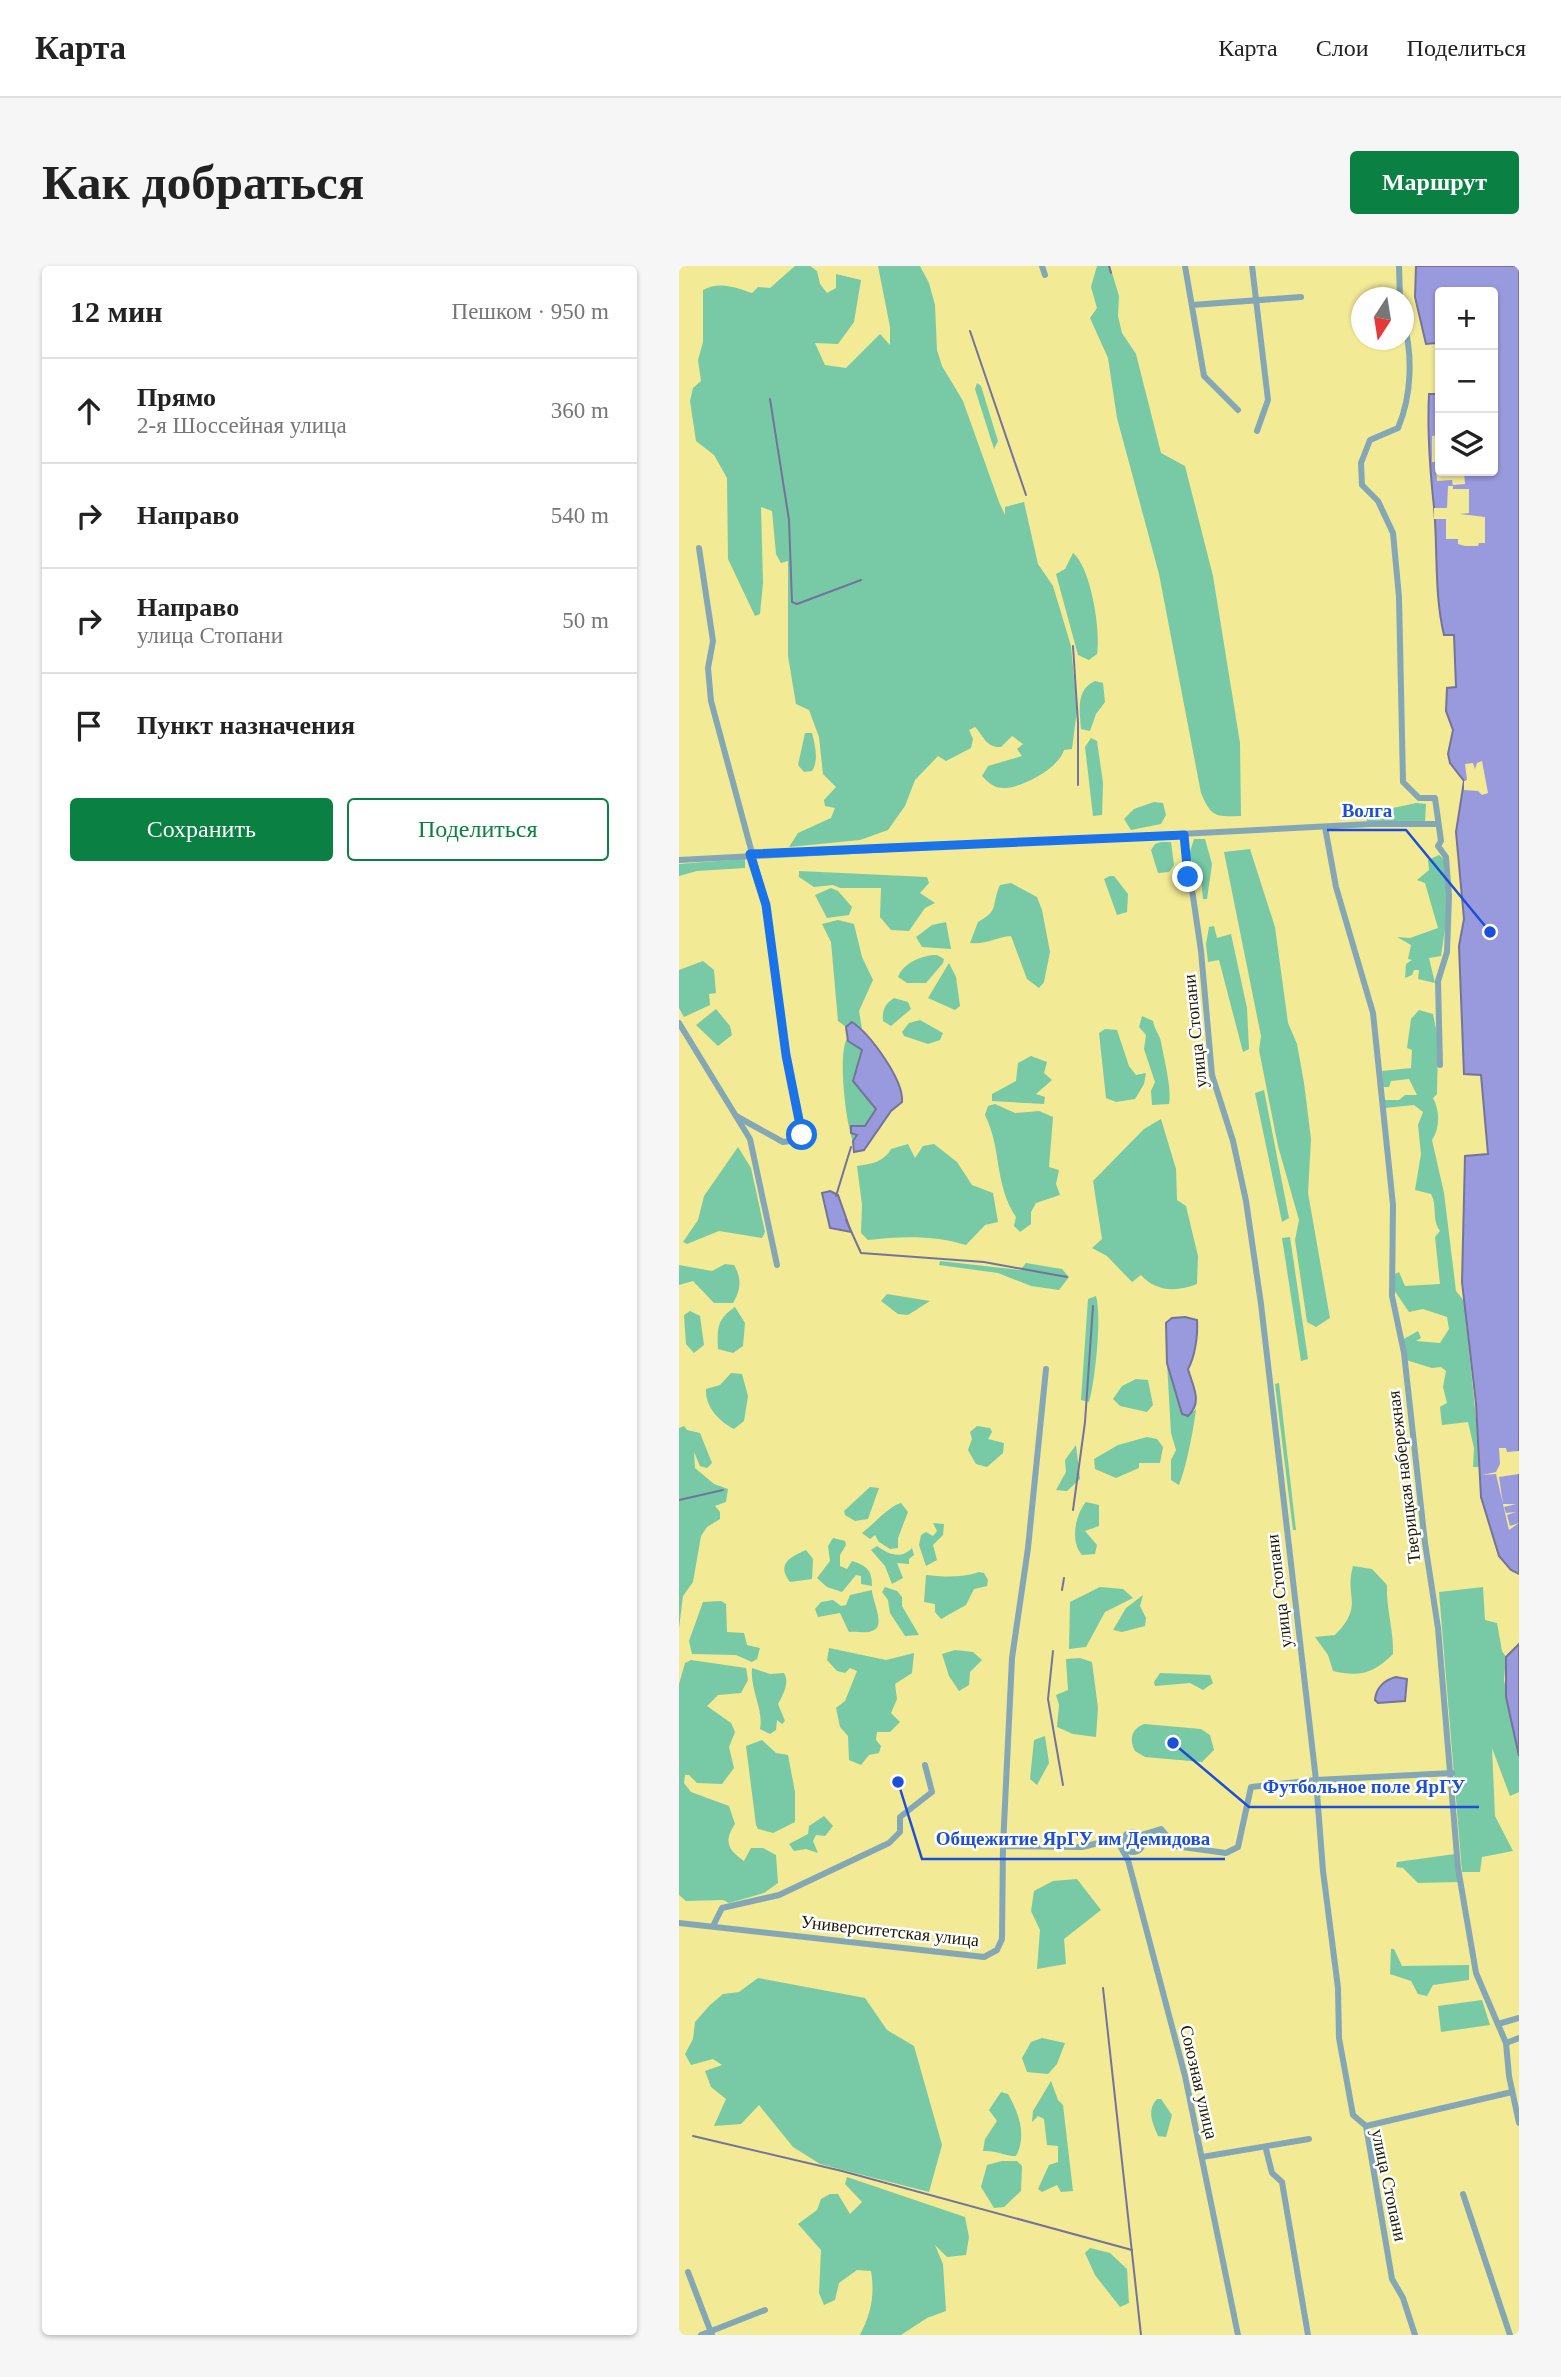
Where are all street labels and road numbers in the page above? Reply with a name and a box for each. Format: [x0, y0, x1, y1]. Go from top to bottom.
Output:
street label: улица Стопани [1179, 973, 1211, 1089]
street label: Тверицкая набережная [1383, 1389, 1425, 1565]
street label: улица Стопани [1262, 1533, 1296, 1649]
street label: Университетская улица [800, 1912, 980, 1950]
street label: Союзная улица [1176, 2023, 1222, 2141]
street label: улица Стопани [1367, 2127, 1411, 2243]

